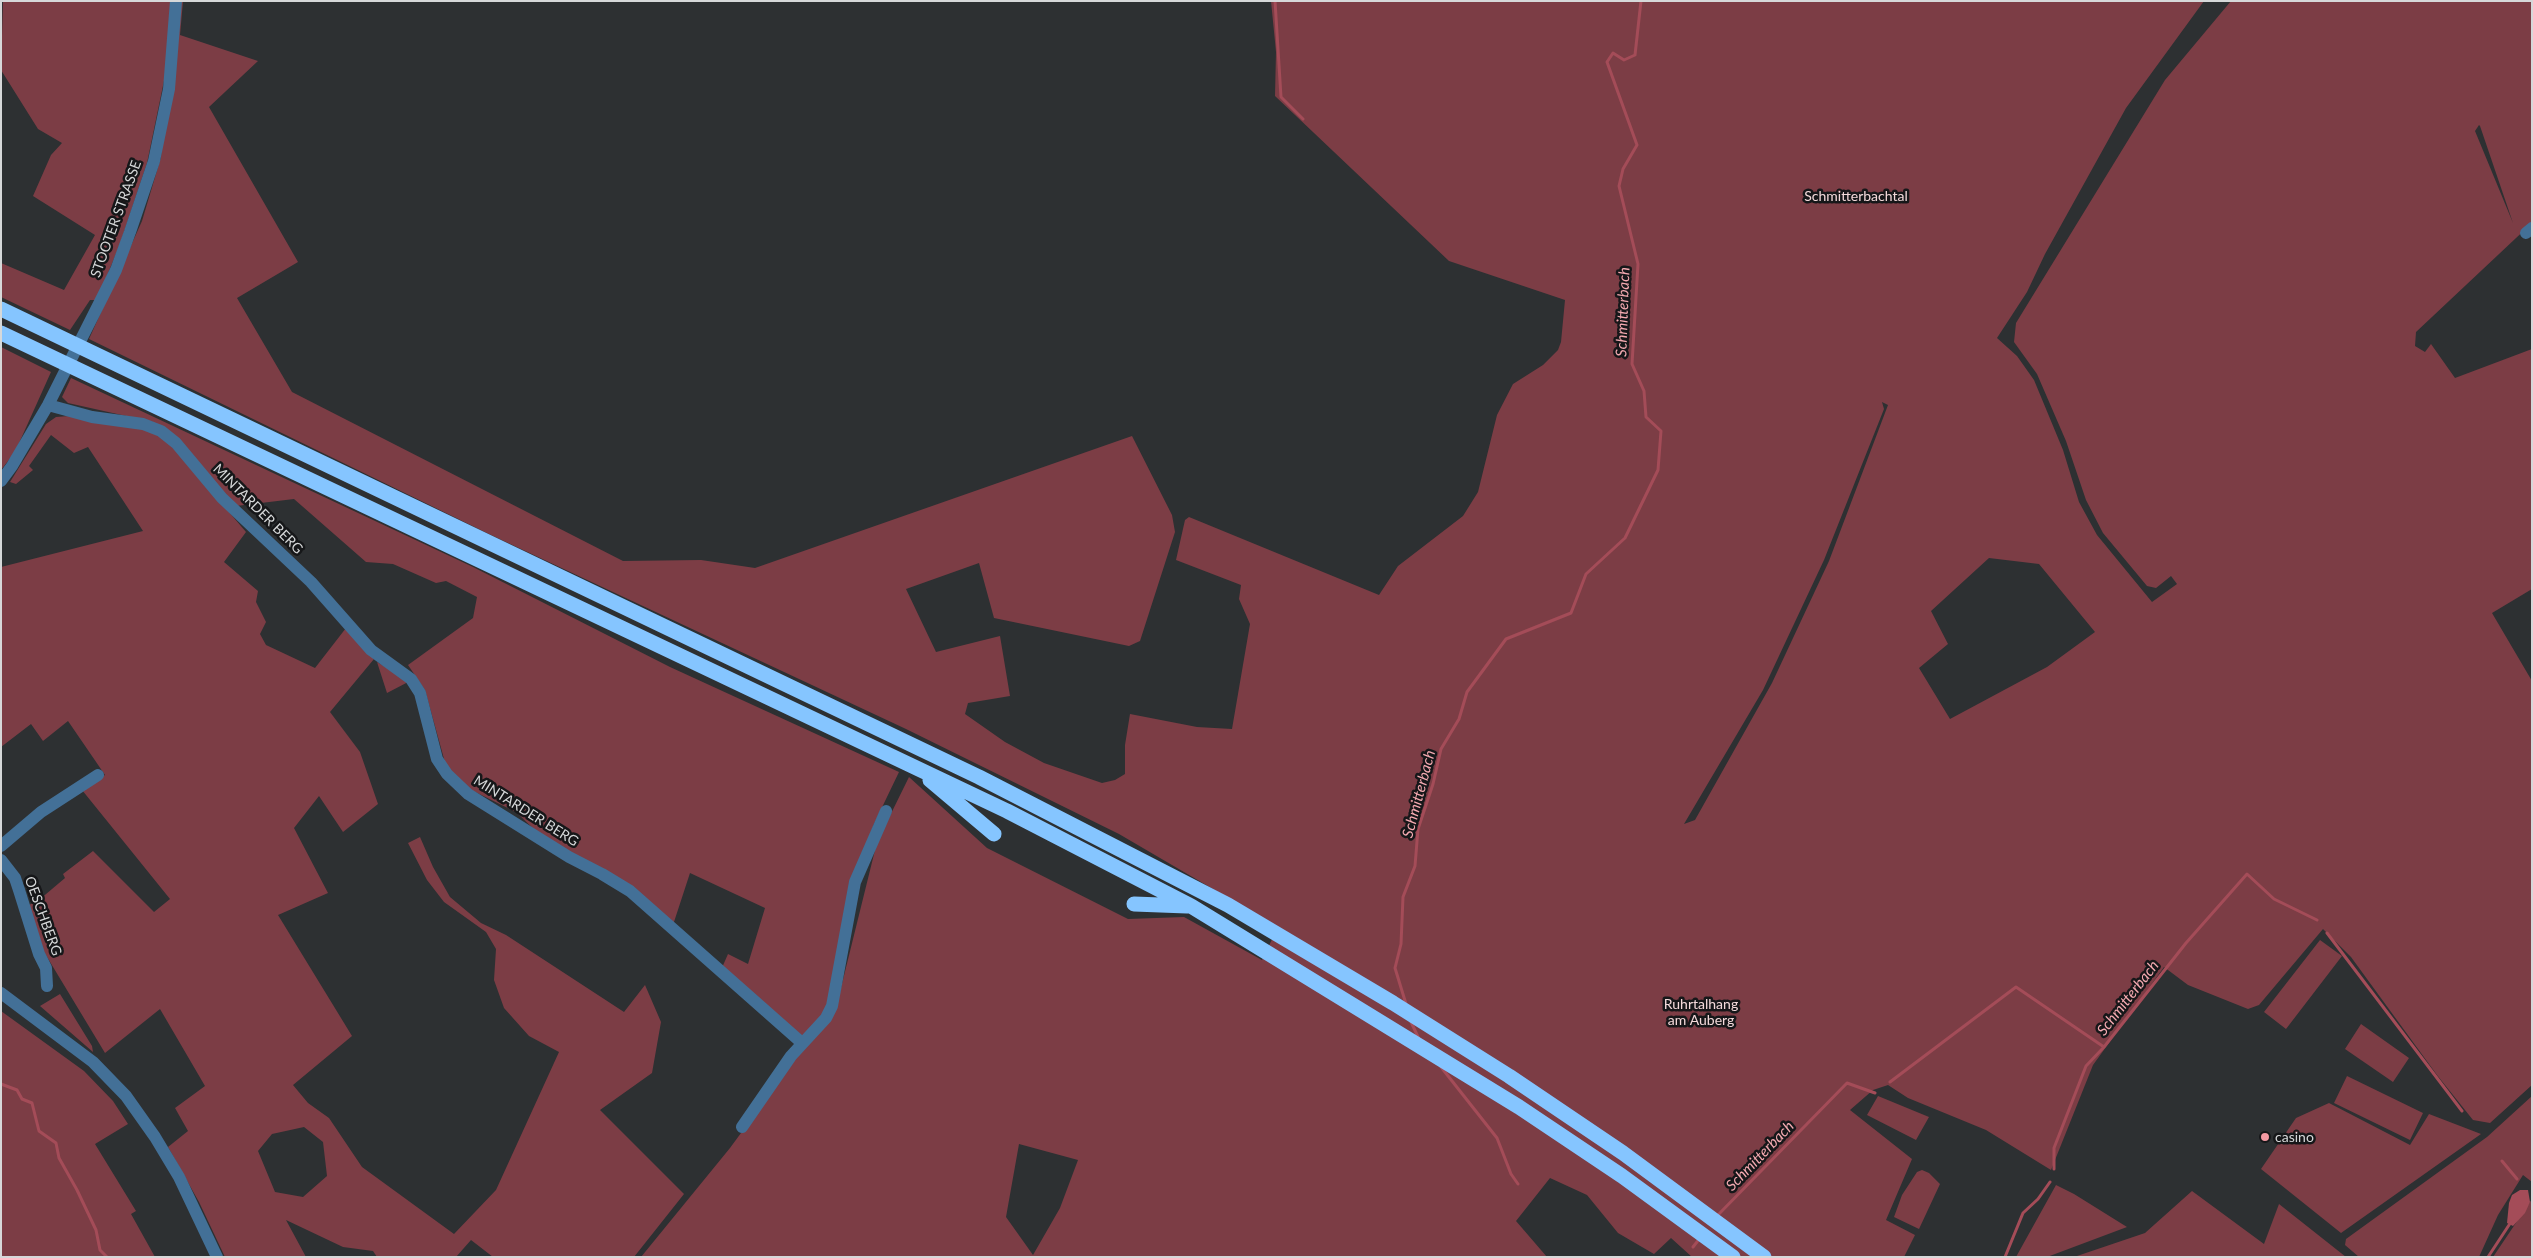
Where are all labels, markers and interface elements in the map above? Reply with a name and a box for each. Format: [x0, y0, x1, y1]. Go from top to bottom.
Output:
street label: STOOTER STRASSE [87, 158, 145, 280]
park label: Schmitterbachtal [1804, 188, 1908, 204]
water label: Schmitterbach [1612, 267, 1634, 357]
street label: MINTARDER BERG [210, 461, 306, 557]
water label: Schmitterbach [1399, 748, 1439, 840]
street label: MINTARDER BERG [471, 772, 581, 850]
street label: OESCHBERG [21, 874, 65, 958]
water label: Schmitterbach [2093, 957, 2163, 1039]
park label: Ruhrtalhang am Auberg [1664, 996, 1738, 1028]
water label: Schmitterbach [1722, 1117, 1798, 1195]
place label: casino [2275, 1129, 2314, 1145]
marker: casino [2259, 1131, 2271, 1143]

